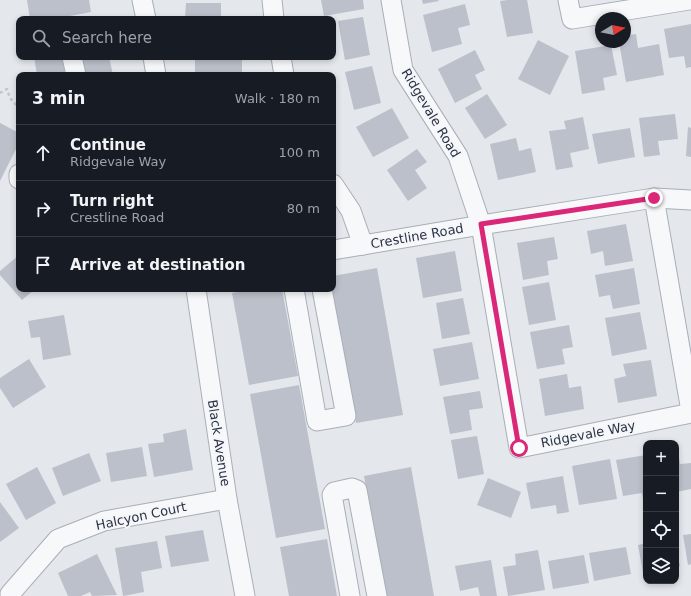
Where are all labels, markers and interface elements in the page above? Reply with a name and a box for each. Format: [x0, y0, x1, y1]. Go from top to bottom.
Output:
north arrow [595, 12, 631, 48]
search box [16, 16, 336, 60]
icon: search [30, 27, 52, 49]
text: Search here [62, 29, 152, 47]
street label: Ridgevale Road [399, 66, 463, 160]
text: 3 min [32, 88, 85, 108]
text: Walk · 180 m [235, 91, 320, 106]
text: Continue [70, 136, 146, 154]
icon: ahead [32, 142, 54, 164]
text: 100 m [278, 145, 320, 160]
text: Ridgevale Way [70, 154, 166, 169]
route end [645, 189, 663, 207]
text: Turn right [70, 192, 154, 210]
icon: right [32, 198, 54, 220]
text: 80 m [287, 201, 320, 216]
text: Crestline Road [70, 210, 164, 225]
street label: Crestline Road [369, 220, 465, 252]
icon: arrive [32, 254, 54, 276]
text: Arrive at destination [70, 256, 245, 274]
street label: Black Avenue [205, 399, 233, 487]
street label: Ridgevale Way [539, 417, 637, 451]
route start [510, 439, 528, 457]
map controls [643, 440, 679, 584]
button: + [643, 440, 679, 476]
button: − [643, 476, 679, 512]
street label: Halcyon Court [94, 499, 188, 533]
button: locate [643, 512, 679, 548]
button: layers [643, 548, 679, 584]

